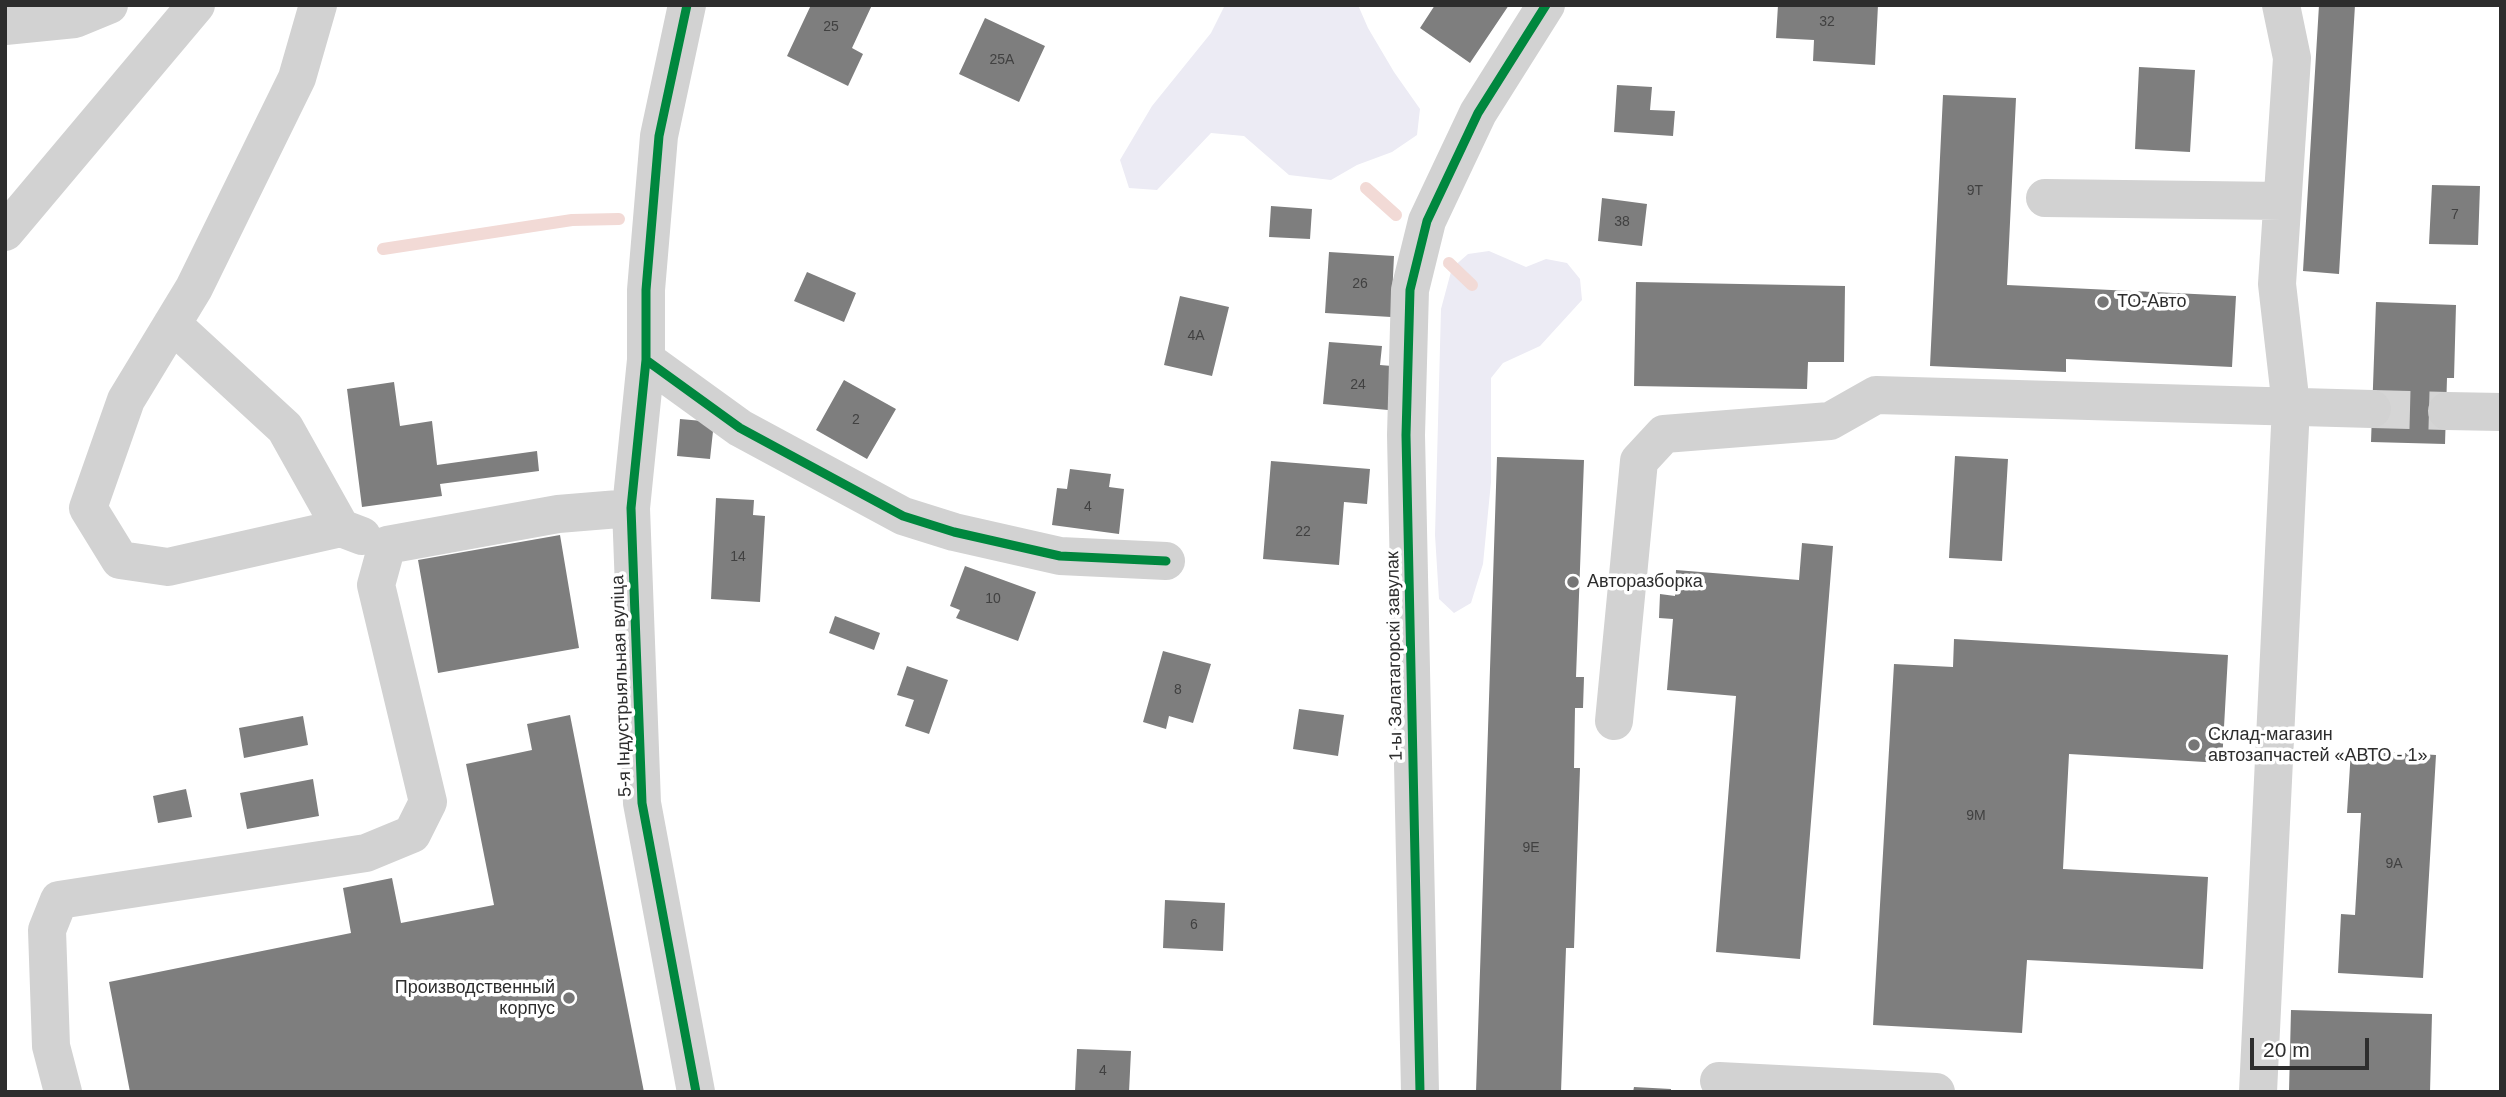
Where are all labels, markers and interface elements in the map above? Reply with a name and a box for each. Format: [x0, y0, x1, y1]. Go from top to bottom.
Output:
house number: 32 [1819, 14, 1835, 30]
house number: 25 [823, 19, 839, 35]
house number: 25А [990, 52, 1014, 68]
house number: 9Т [1967, 183, 1983, 199]
house number: 7 [2451, 207, 2459, 223]
house number: 38 [1614, 214, 1630, 230]
house number: 26 [1352, 276, 1368, 292]
place label: ТО-Авто [2117, 291, 2186, 313]
marker: ТО-Авто [2095, 294, 2111, 310]
house number: 4А [1187, 328, 1205, 344]
house number: 24 [1350, 377, 1366, 393]
house number: 2 [852, 412, 860, 428]
house number: 4 [1084, 499, 1092, 515]
house number: 22 [1295, 524, 1311, 540]
house number: 14 [730, 549, 746, 565]
street label: 1-ы Залатагорскі завулак [1382, 551, 1408, 761]
place label: Авторазборка [1587, 571, 1703, 593]
marker: Авторазборка [1565, 574, 1581, 590]
street label: 5-я Індустрыяльная вуліца [607, 575, 637, 797]
house number: 10 [985, 591, 1001, 607]
house number: 8 [1174, 682, 1182, 698]
place label: Склад-магазин автозапчастей «АВТО - 1» [2208, 724, 2428, 766]
marker: Склад-магазин автозапчастей «АВТО - 1» [2186, 737, 2202, 753]
house number: 9М [1966, 808, 1986, 824]
house number: 9Е [1522, 840, 1540, 856]
house number: 9А [2385, 856, 2403, 872]
house number: 6 [1190, 917, 1198, 933]
place label: Производственный корпус [395, 977, 555, 1020]
marker: Производственный корпус [561, 990, 577, 1006]
scale bar [2254, 1024, 2373, 1068]
text: 20 m [2263, 1038, 2310, 1061]
house number: 4 [1099, 1063, 1107, 1079]

